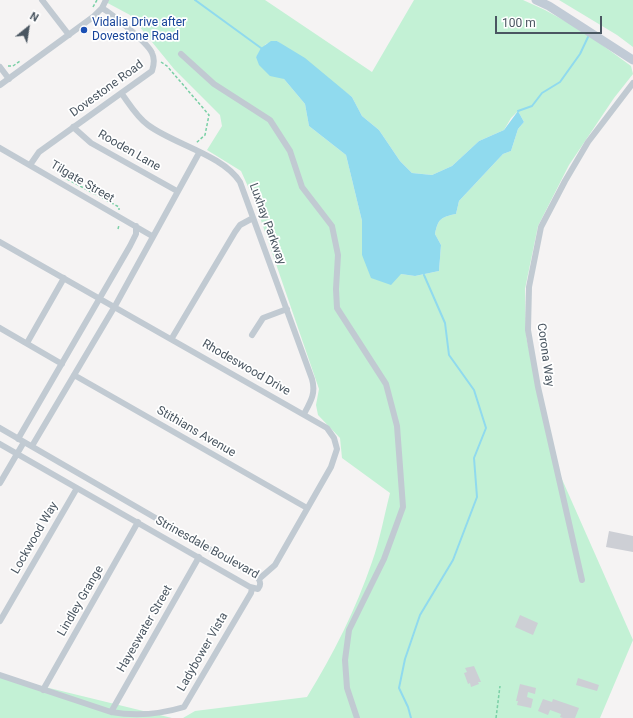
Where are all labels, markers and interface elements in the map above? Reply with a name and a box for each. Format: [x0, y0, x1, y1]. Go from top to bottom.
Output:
north arrow [8, 8, 48, 48]
scale bar [497, 8, 604, 34]
text: N [28, 10, 41, 25]
place label: Vidalia Drive after Dovestone Road [92, 16, 186, 44]
text: 100 m [502, 16, 536, 30]
marker: Vidalia Drive after Dovestone Road [79, 25, 89, 35]
street label: Dovestone Road [68, 58, 146, 120]
street label: Rooden Lane [95, 127, 163, 175]
street label: Tilgate Street [48, 158, 116, 206]
street label: Luxhay Parkway [246, 181, 288, 267]
street label: Corona Way [533, 322, 557, 388]
street label: Rhodeswood Drive [199, 337, 293, 399]
street label: Stithians Avenue [154, 404, 238, 460]
street label: Lockwood Way [9, 499, 61, 577]
street label: Strinesdale Boulevard [153, 514, 261, 582]
street label: Lindley Grange [55, 563, 107, 639]
street label: Hayeswater Street [114, 583, 176, 675]
street label: Ladybower Vista [175, 610, 231, 694]

